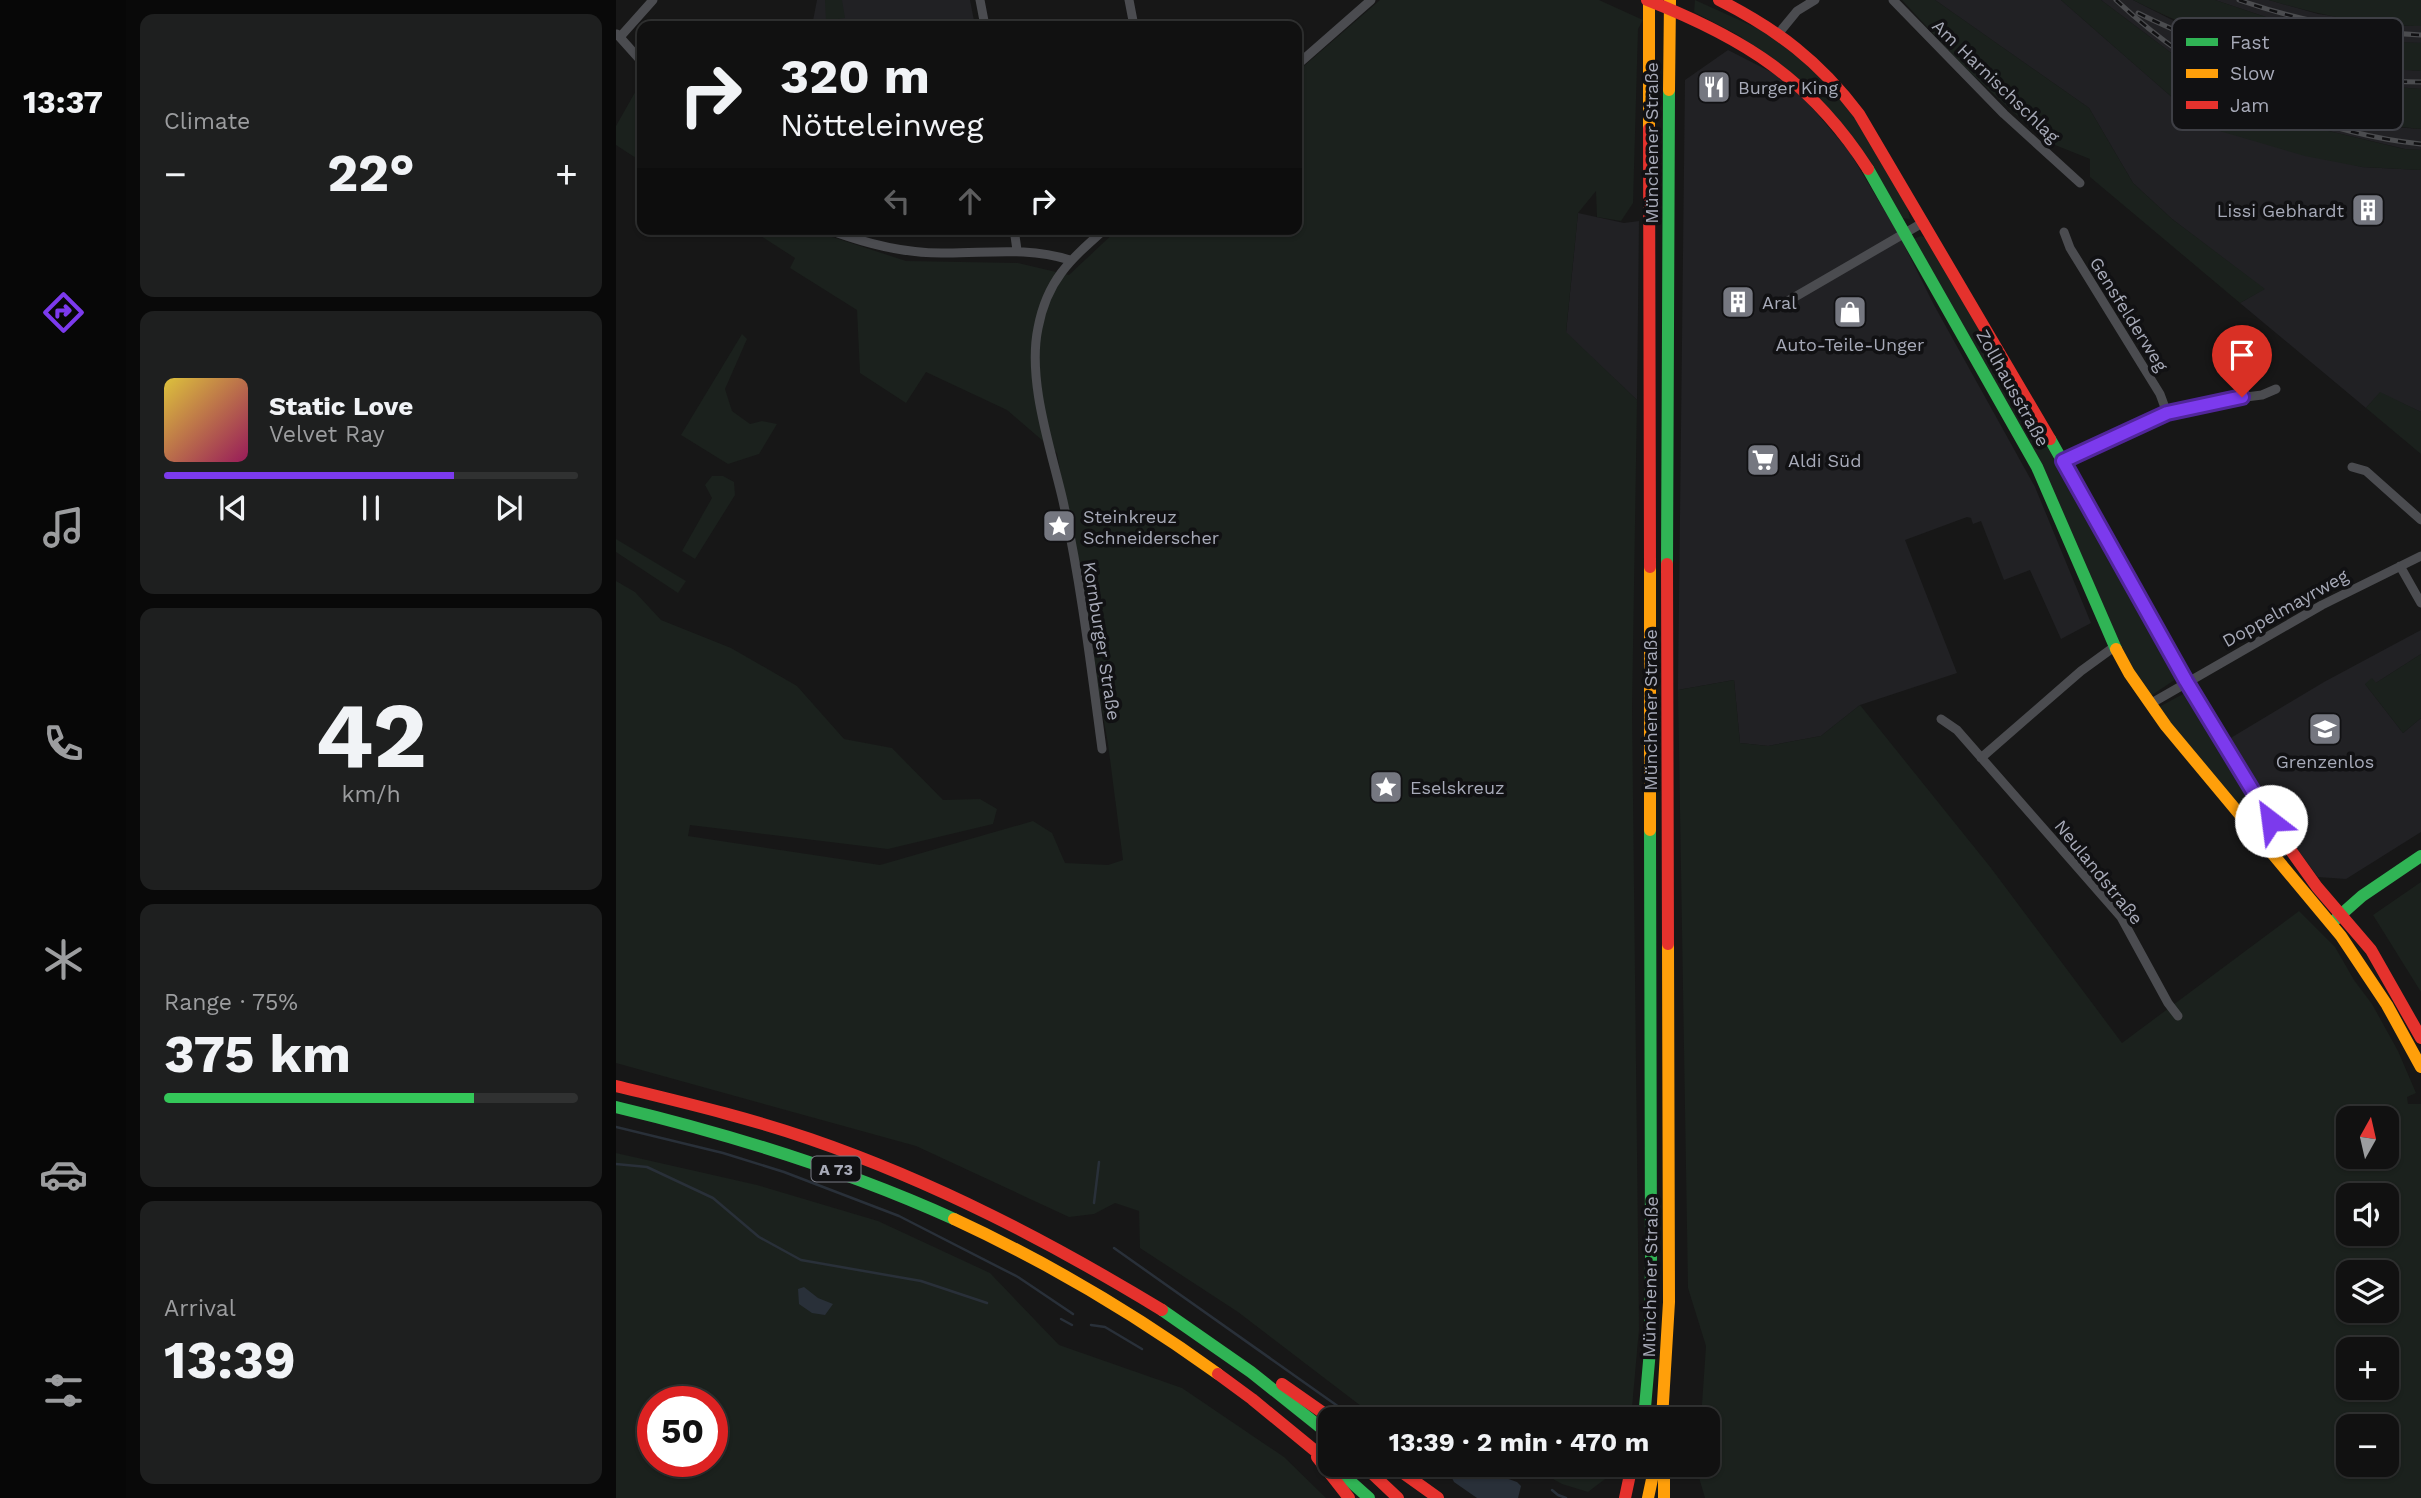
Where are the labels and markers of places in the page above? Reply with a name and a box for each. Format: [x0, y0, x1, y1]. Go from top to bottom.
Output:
restaurant icon: Burger King [1695, 68, 1733, 106]
place label: Burger King [1738, 77, 1839, 98]
building icon: Lissi Gebhardt [2349, 191, 2387, 229]
place label: Lissi Gebhardt [2217, 200, 2344, 221]
building icon: Aral [1719, 283, 1757, 321]
place label: Aral [1762, 292, 1797, 313]
shop icon: Auto-Teile-Unger [1831, 293, 1869, 331]
pin [2212, 325, 2272, 397]
place label: Auto-Teile-Unger [1776, 334, 1924, 355]
supermarket icon: Aldi Süd [1744, 441, 1782, 479]
place label: Aldi Süd [1788, 450, 1861, 471]
place label: Steinkreuz Schneiderscher [1083, 506, 1219, 548]
place icon: Steinkreuz Schneiderscher [1040, 507, 1078, 545]
school or university icon: Grenzenlos [2306, 710, 2344, 748]
place label: Grenzenlos [2276, 751, 2374, 772]
place icon: Eselskreuz [1367, 768, 1405, 806]
place label: Eselskreuz [1410, 777, 1505, 798]

